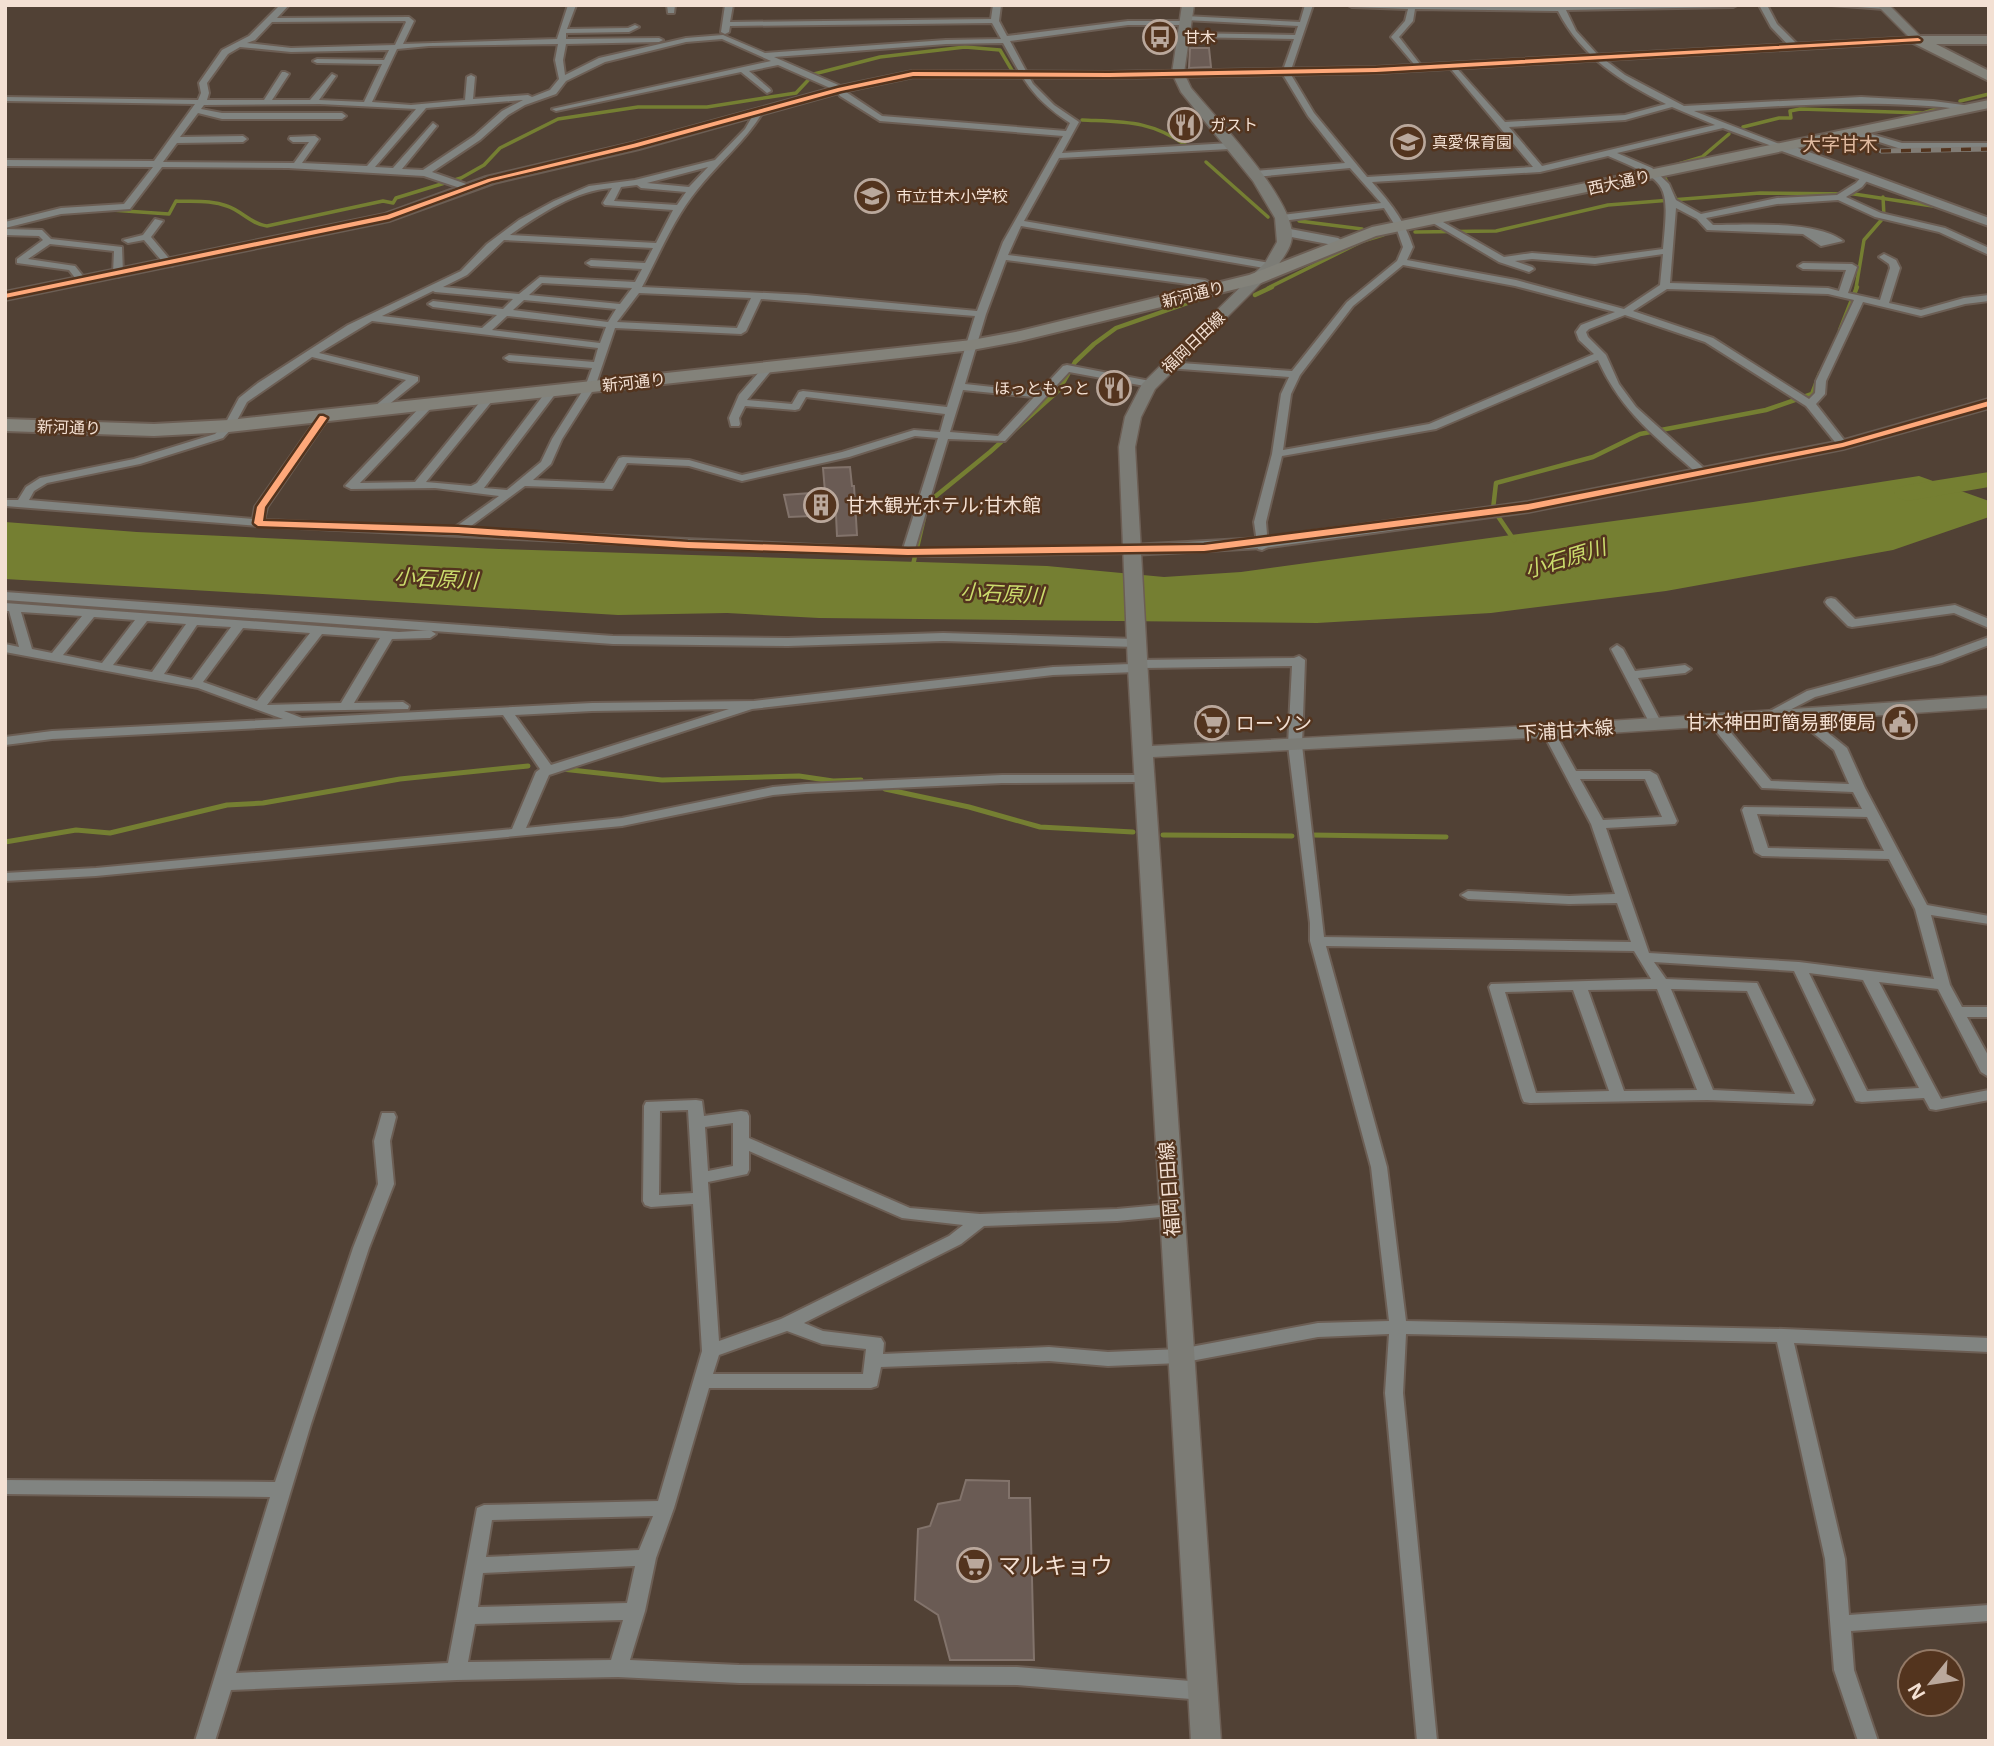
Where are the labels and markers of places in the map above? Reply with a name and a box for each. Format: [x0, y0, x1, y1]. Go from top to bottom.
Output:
bus stop icon: 甘木 [1141, 18, 1179, 56]
place label: 甘木 [1184, 26, 1216, 48]
restaurant icon: ガスト [1166, 106, 1204, 144]
place label: ガスト [1210, 114, 1258, 136]
school or university icon: 真愛保育園 [1389, 123, 1427, 161]
place label: 真愛保育園 [1432, 131, 1512, 153]
school or university icon: 市立甘木小学校 [853, 177, 891, 215]
place label: 市立甘木小学校 [896, 185, 1008, 207]
restaurant icon: ほっともっと [1095, 369, 1133, 407]
place label: ほっともっと [994, 377, 1090, 399]
building icon: 甘木観光ホテル;甘木館 [802, 486, 840, 524]
place label: 甘木観光ホテル;甘木館 [846, 492, 1041, 518]
public building icon: 甘木神田町簡易郵便局 [1881, 703, 1919, 741]
supermarket icon: ローソン [1193, 704, 1231, 742]
place label: 甘木神田町簡易郵便局 [1686, 709, 1876, 735]
place label: ローソン [1236, 710, 1312, 736]
supermarket icon: マルキョウ [955, 1546, 993, 1584]
place label: マルキョウ [998, 1549, 1113, 1581]

